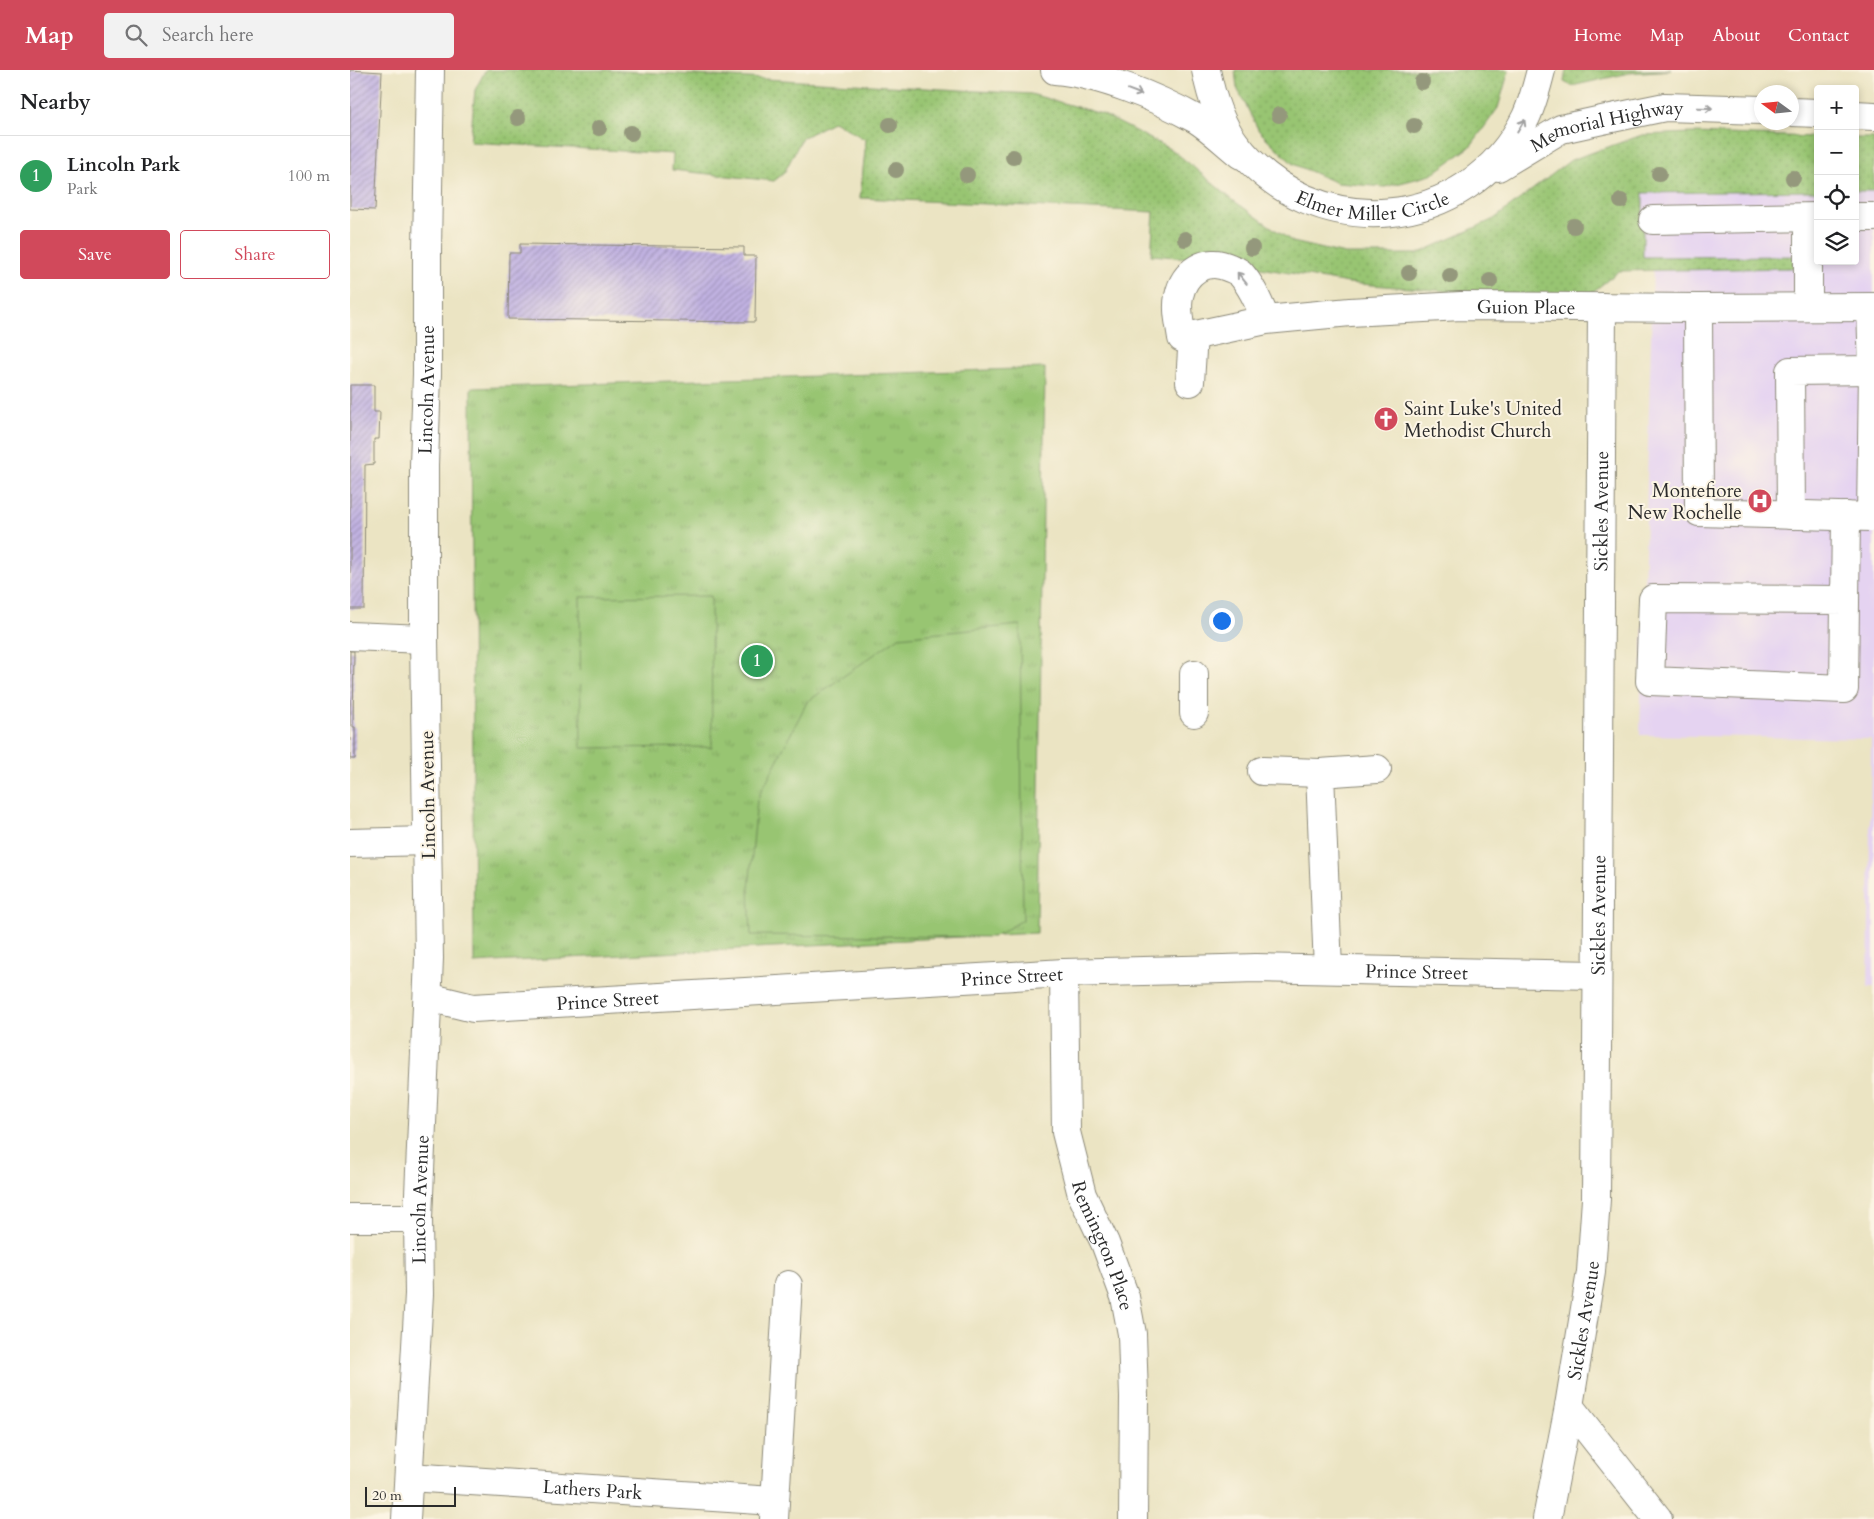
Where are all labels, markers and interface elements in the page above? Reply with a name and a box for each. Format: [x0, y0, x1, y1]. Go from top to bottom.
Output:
search box [104, 13, 454, 58]
text: Map [25, 19, 74, 52]
icon: search [122, 21, 150, 49]
text: Search here [162, 22, 254, 48]
text: Home [1574, 23, 1622, 48]
text: Map [1650, 23, 1684, 48]
text: About [1712, 23, 1760, 48]
text: Contact [1788, 23, 1849, 48]
north arrow [1754, 85, 1799, 130]
map controls [1814, 85, 1859, 265]
button: + [1814, 85, 1859, 130]
text: Nearby [20, 88, 91, 117]
one-way arrow [1127, 88, 1142, 97]
street label: Memorial Highway [1526, 95, 1684, 159]
one-way arrow [1697, 103, 1713, 113]
one-way arrow [1517, 119, 1526, 134]
button: − [1814, 130, 1859, 175]
text: Lincoln Park [67, 152, 180, 178]
text: 1 [32, 165, 40, 187]
text: 100 m [288, 165, 330, 187]
button: locate [1814, 175, 1859, 220]
text: Park [67, 178, 98, 200]
street label: Elmer Miller Circle [1295, 181, 1451, 203]
text: Elmer Miller Circle [1291, 184, 1454, 227]
button: layers [1814, 220, 1859, 265]
button: Save [20, 230, 170, 279]
button: Share [180, 230, 330, 279]
one-way arrow [1237, 271, 1248, 284]
street label: Guion Place [1477, 294, 1575, 321]
street label: Lincoln Avenue [412, 325, 441, 455]
place label: Saint Luke's United Methodist Church [1404, 396, 1562, 444]
church icon: Saint Luke's United Methodist Church [1373, 406, 1399, 432]
street label: Sickles Avenue [1588, 451, 1615, 571]
place label: Montefiore New Rochelle [1627, 478, 1742, 526]
hospital icon: Montefiore New Rochelle [1747, 488, 1773, 514]
your location [1209, 608, 1235, 634]
pin: 1 [741, 642, 773, 680]
street label: Lincoln Avenue [414, 730, 442, 860]
street label: Sickles Avenue [1586, 855, 1612, 975]
street label: Prince Street [1365, 958, 1468, 986]
street label: Prince Street [960, 961, 1064, 993]
street label: Prince Street [556, 985, 659, 1017]
street label: Lincoln Avenue [406, 1134, 436, 1264]
street label: Remington Place [1065, 1178, 1139, 1313]
street label: Sickles Avenue [1561, 1260, 1606, 1382]
street label: Lathers Park [542, 1474, 644, 1506]
scale bar [365, 1484, 456, 1507]
text: 20 m [372, 1486, 402, 1505]

